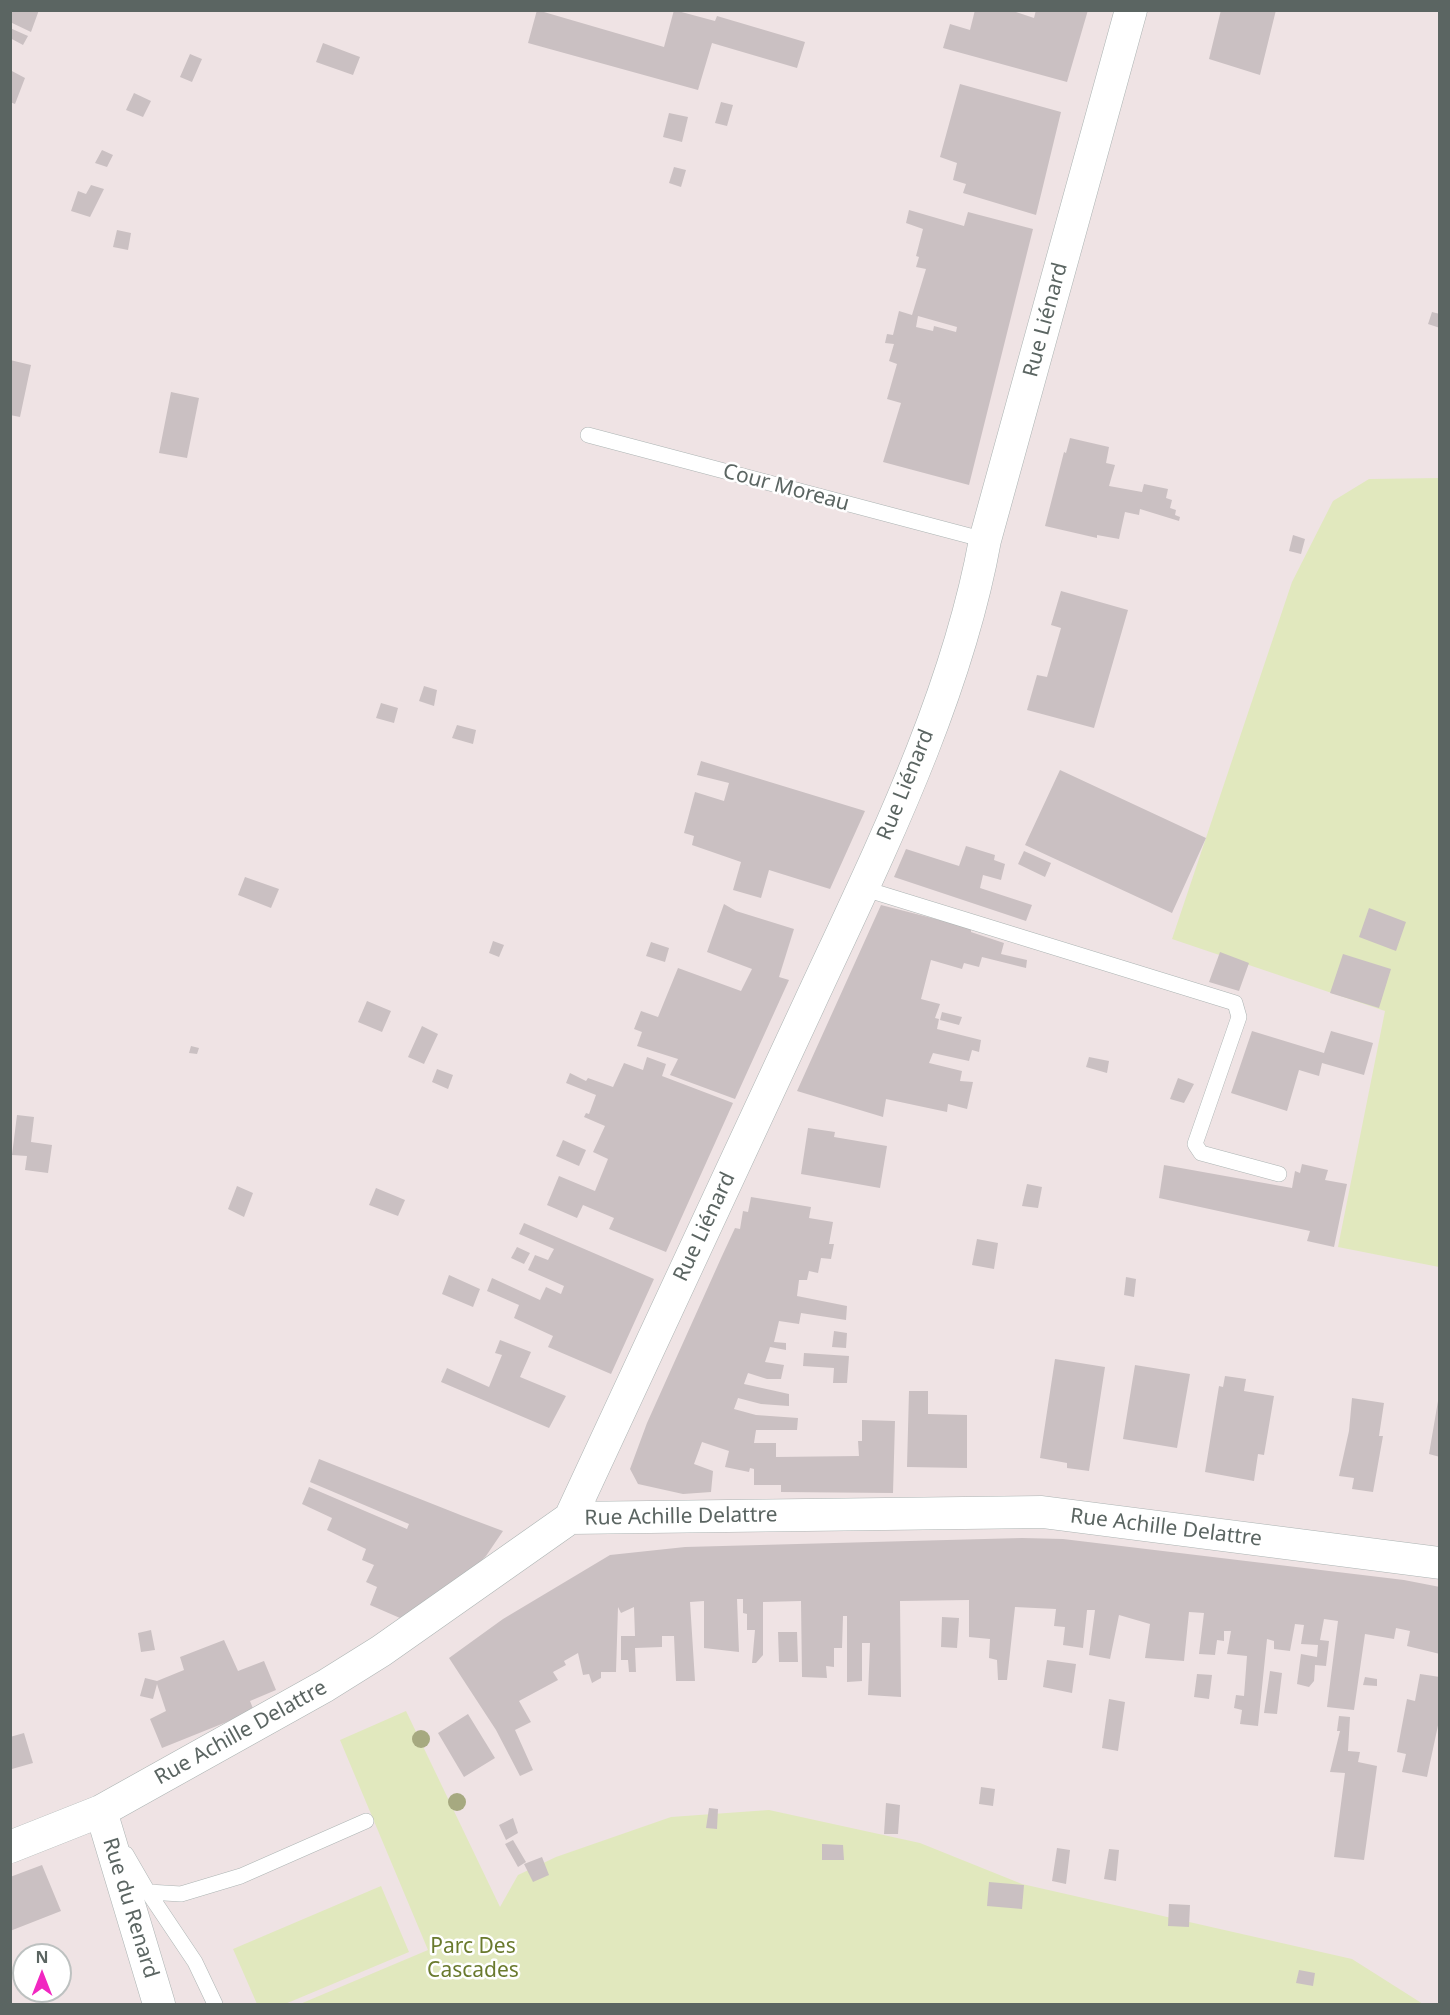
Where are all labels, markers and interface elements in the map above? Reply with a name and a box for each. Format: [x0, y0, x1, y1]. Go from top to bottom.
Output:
street label: Rue Liénard [1019, 260, 1073, 380]
street label: Cour Moreau [720, 459, 852, 517]
street label: Rue Liénard [872, 726, 940, 844]
street label: Rue Liénard [669, 1168, 741, 1286]
street label: Rue Achille Delattre [584, 1503, 778, 1531]
street label: Rue Achille Delattre [1069, 1504, 1263, 1552]
street label: Rue Achille Delattre [150, 1675, 332, 1791]
street label: Rue du Renard [97, 1835, 163, 1981]
park label: Parc Des Cascades [427, 1934, 519, 1984]
north arrow [12, 1943, 72, 2003]
text: N [35, 1946, 49, 1968]

